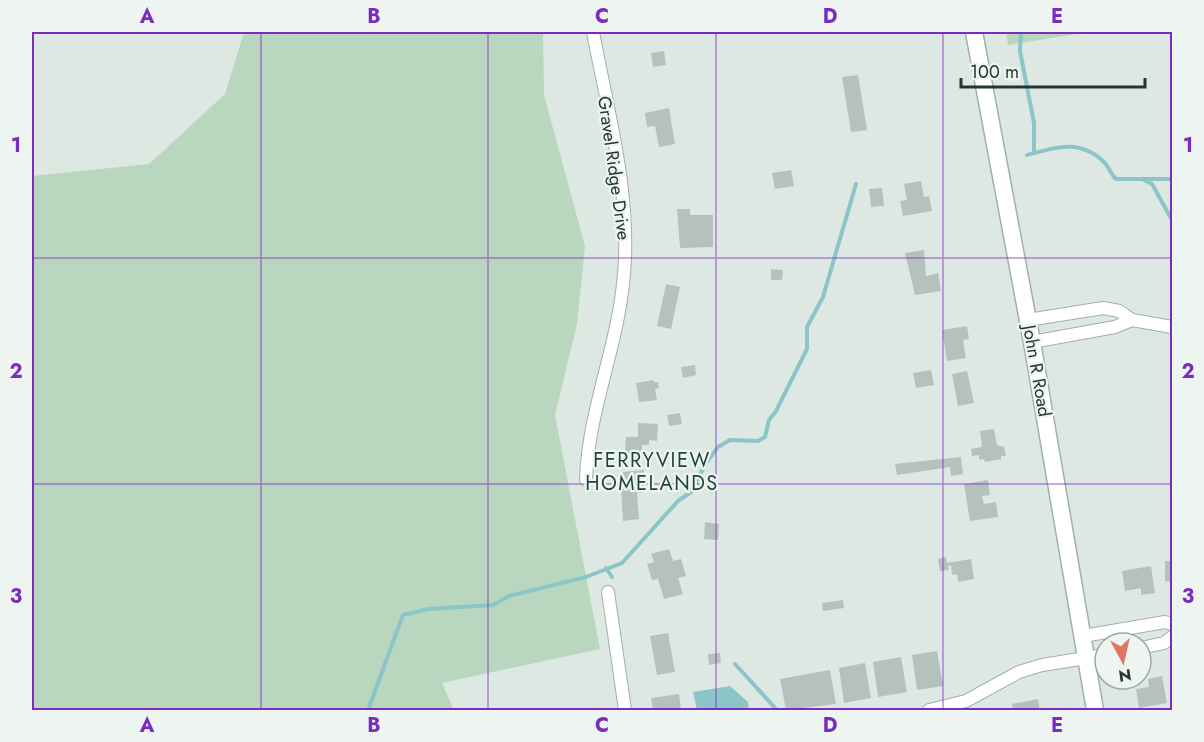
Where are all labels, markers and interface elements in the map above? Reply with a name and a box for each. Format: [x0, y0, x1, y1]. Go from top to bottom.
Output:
text: A [139, 2, 155, 31]
text: B [367, 2, 381, 31]
text: C [595, 2, 609, 31]
text: D [823, 2, 837, 31]
text: E [1051, 2, 1063, 31]
scale bar [961, 51, 1146, 89]
text: 100 m [970, 59, 1019, 85]
street label: Gravel Ridge Drive [591, 94, 637, 242]
text: 1 [11, 131, 21, 160]
text: 1 [1183, 131, 1193, 160]
street label: John R Road [1016, 321, 1058, 419]
text: 2 [9, 357, 23, 386]
text: 2 [1181, 357, 1195, 386]
district label: FERRYVIEW HOMELANDS [585, 446, 719, 498]
text: 3 [10, 582, 22, 611]
text: 3 [1182, 582, 1194, 611]
north arrow [1093, 631, 1153, 691]
text: N [1117, 663, 1133, 688]
text: A [139, 711, 155, 740]
text: B [367, 711, 381, 740]
text: C [595, 711, 609, 740]
text: D [823, 711, 837, 740]
text: E [1051, 711, 1063, 740]

